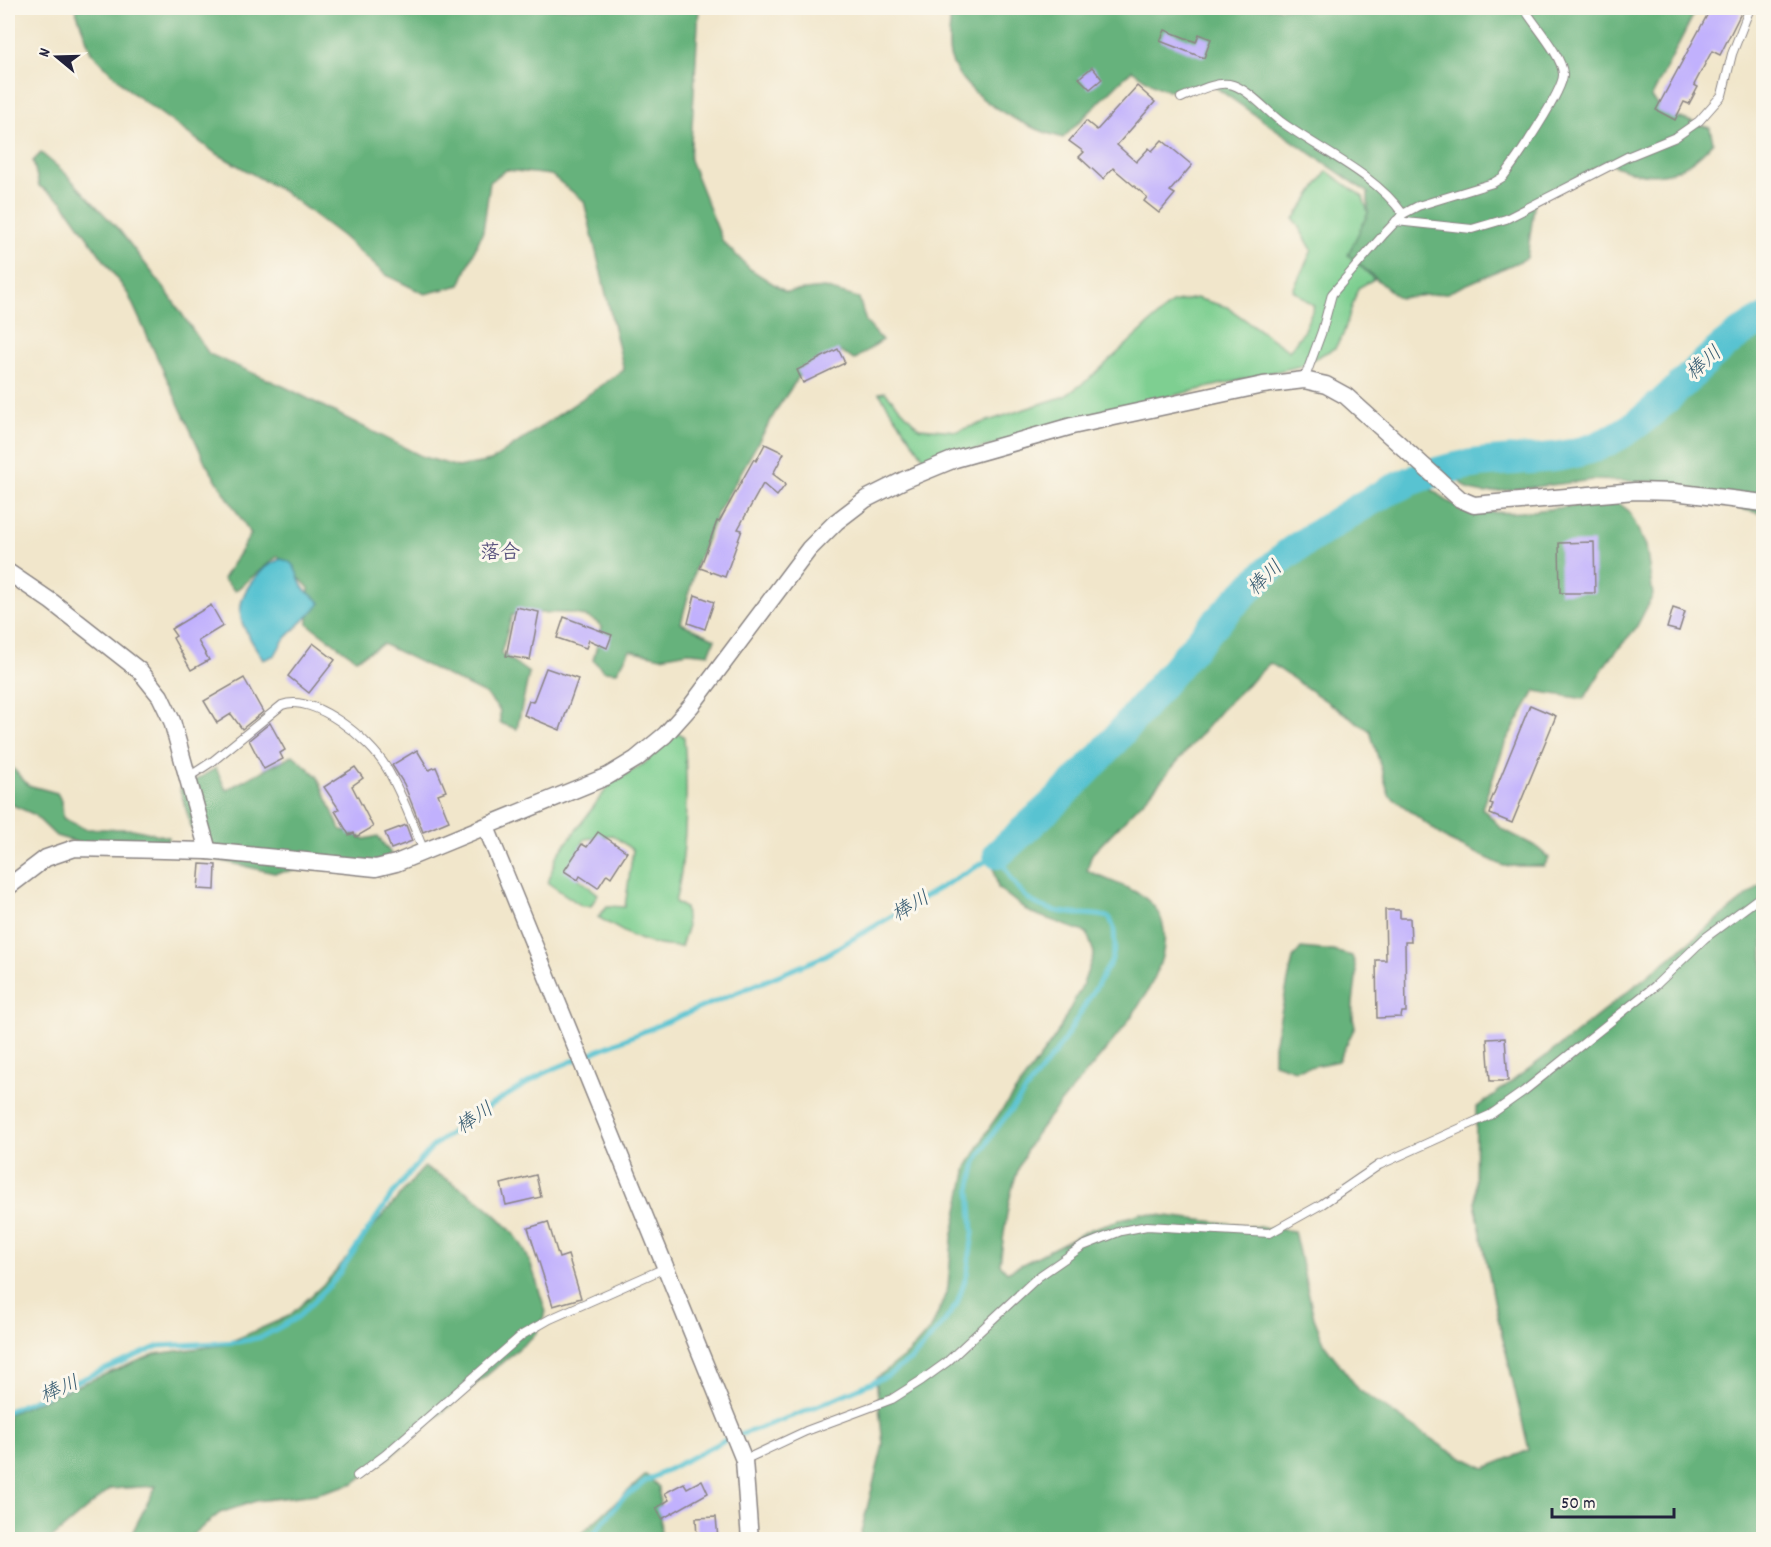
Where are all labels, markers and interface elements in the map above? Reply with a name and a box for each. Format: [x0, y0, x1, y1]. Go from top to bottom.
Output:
north arrow [27, 27, 87, 87]
text: N [33, 45, 57, 60]
water label: 棒川 [1681, 340, 1729, 388]
district label: 落合 [480, 540, 520, 568]
water label: 棒川 [1242, 555, 1290, 603]
water label: 棒川 [887, 885, 936, 930]
water label: 棒川 [451, 1097, 500, 1142]
water label: 棒川 [36, 1370, 84, 1411]
scale bar [1552, 1481, 1674, 1519]
text: 50 m [1561, 1492, 1596, 1517]

